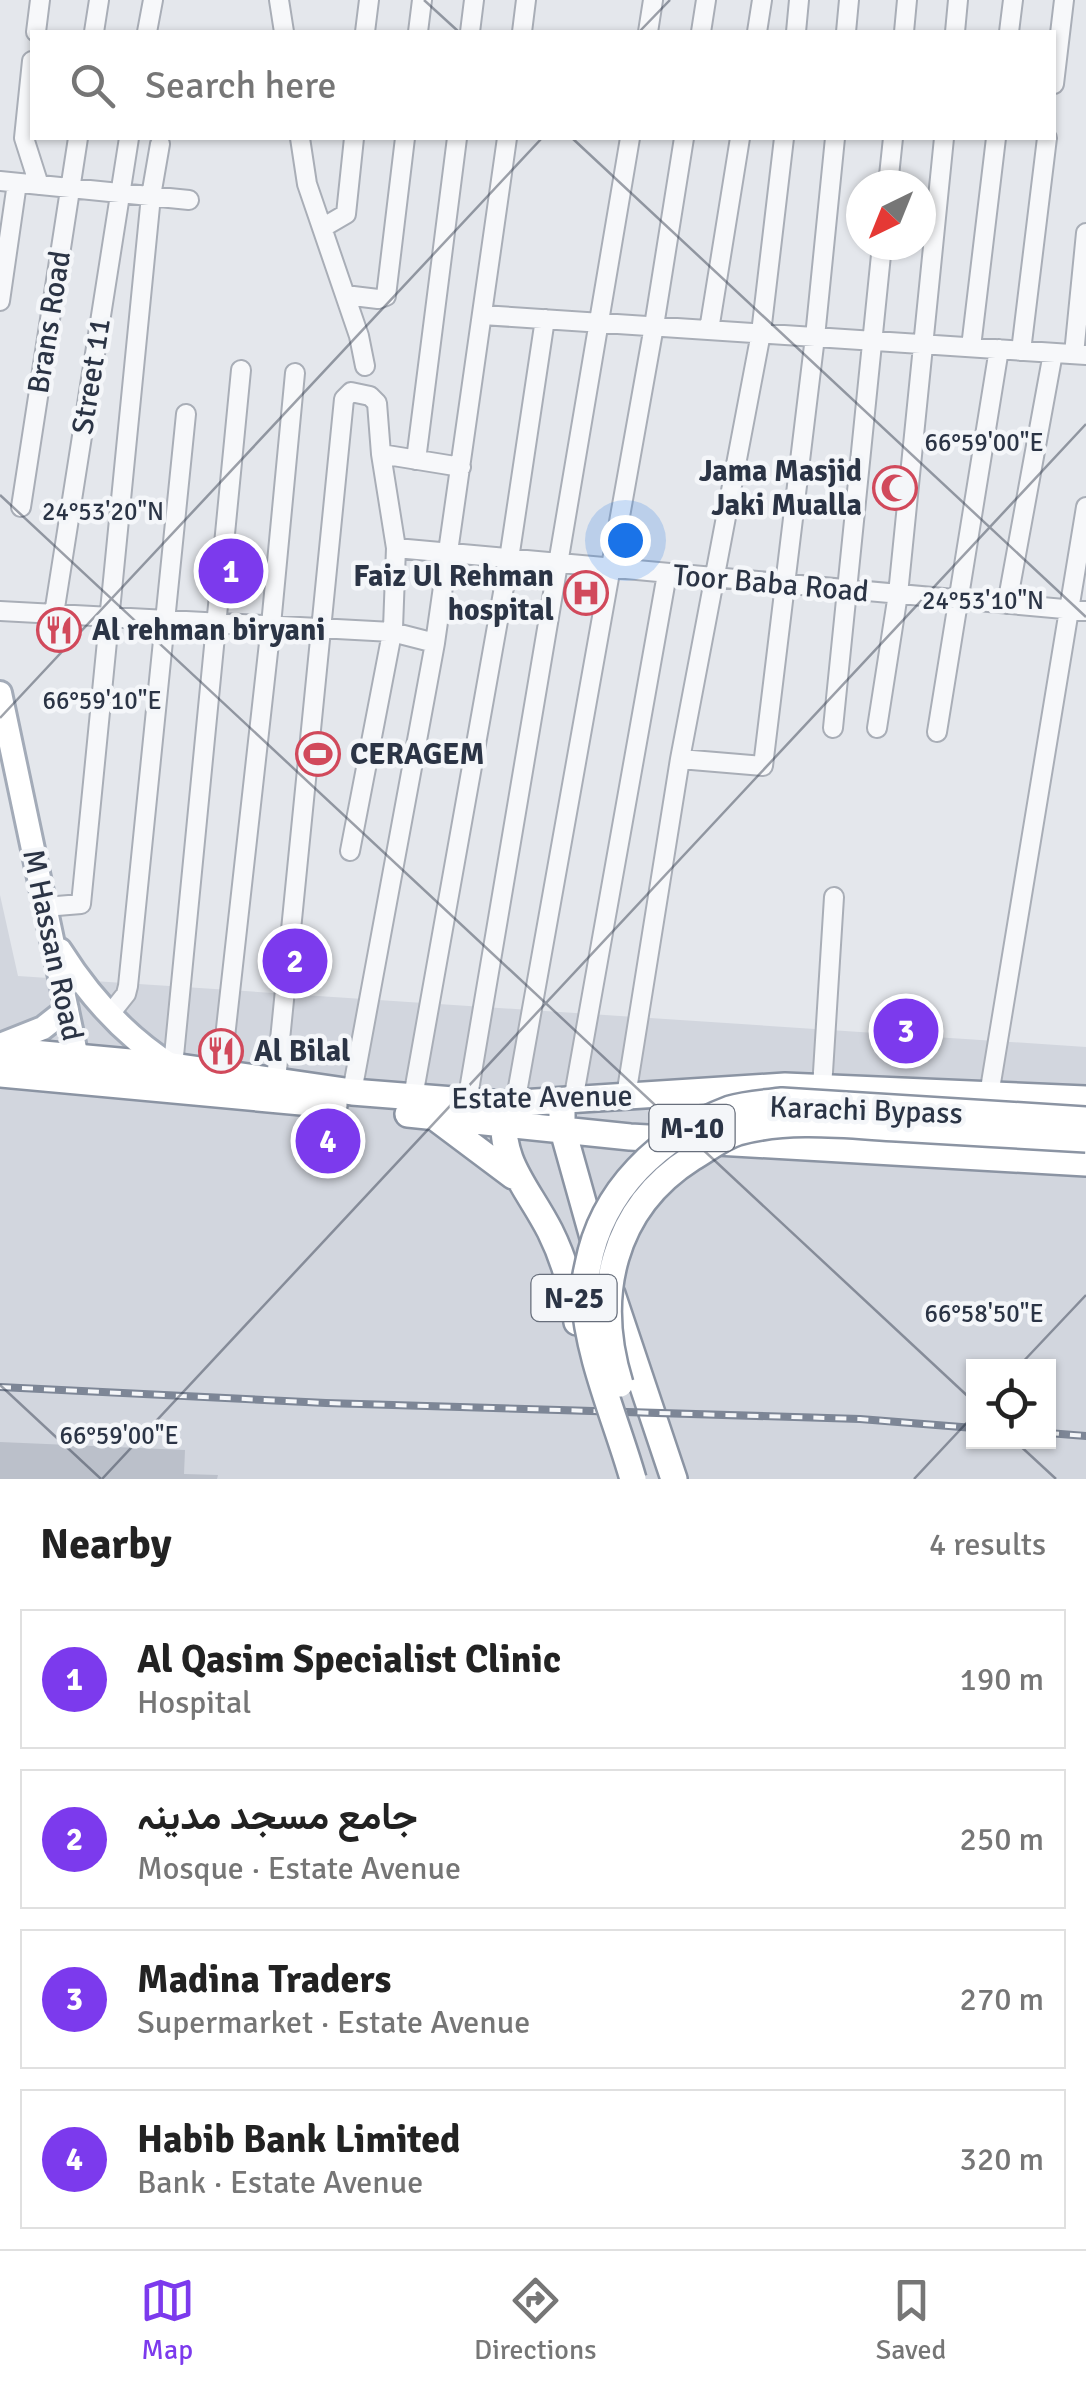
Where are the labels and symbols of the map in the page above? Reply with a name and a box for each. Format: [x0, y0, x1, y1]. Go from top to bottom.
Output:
north arrow [846, 170, 936, 260]
street label: Brans Road [20, 248, 79, 396]
street label: Street 11 [64, 315, 119, 437]
text: 66°59'00"E [924, 427, 1044, 458]
place label: Jama Masjid Jaki Mualla [699, 453, 862, 524]
mosque icon: Jama Masjid Jaki Mualla [872, 465, 918, 511]
text: 24°53'20"N [42, 496, 164, 527]
your location [600, 515, 651, 566]
pin: 1 [198, 534, 264, 608]
street label: Toor Baba Road [672, 557, 870, 610]
place label: Faiz Ul Rehman hospital [353, 558, 554, 629]
hospital icon: Faiz Ul Rehman hospital [563, 570, 609, 616]
text: 24°53'10"N [922, 585, 1044, 616]
restaurant icon: Al rehman biryani [36, 607, 82, 653]
place label: Al rehman biryani [92, 612, 325, 649]
text: 66°59'10"E [42, 685, 162, 716]
sports icon: CERAGEM [295, 731, 341, 777]
place label: CERAGEM [350, 736, 485, 773]
street label: M Hassan Road [14, 846, 91, 1044]
pin: 2 [262, 924, 328, 998]
pin: 3 [874, 994, 938, 1068]
restaurant icon: Al Bilal [198, 1028, 244, 1074]
place label: Al Bilal [254, 1033, 350, 1070]
street label: Estate Avenue [451, 1077, 633, 1118]
street label: Karachi Bypass [769, 1089, 963, 1132]
pin: 4 [296, 1104, 360, 1178]
road number: M-10 [650, 1105, 734, 1151]
road number: N-25 [532, 1275, 616, 1321]
text: 66°58'50"E [924, 1298, 1044, 1329]
text: 66°59'00"E [59, 1420, 179, 1451]

